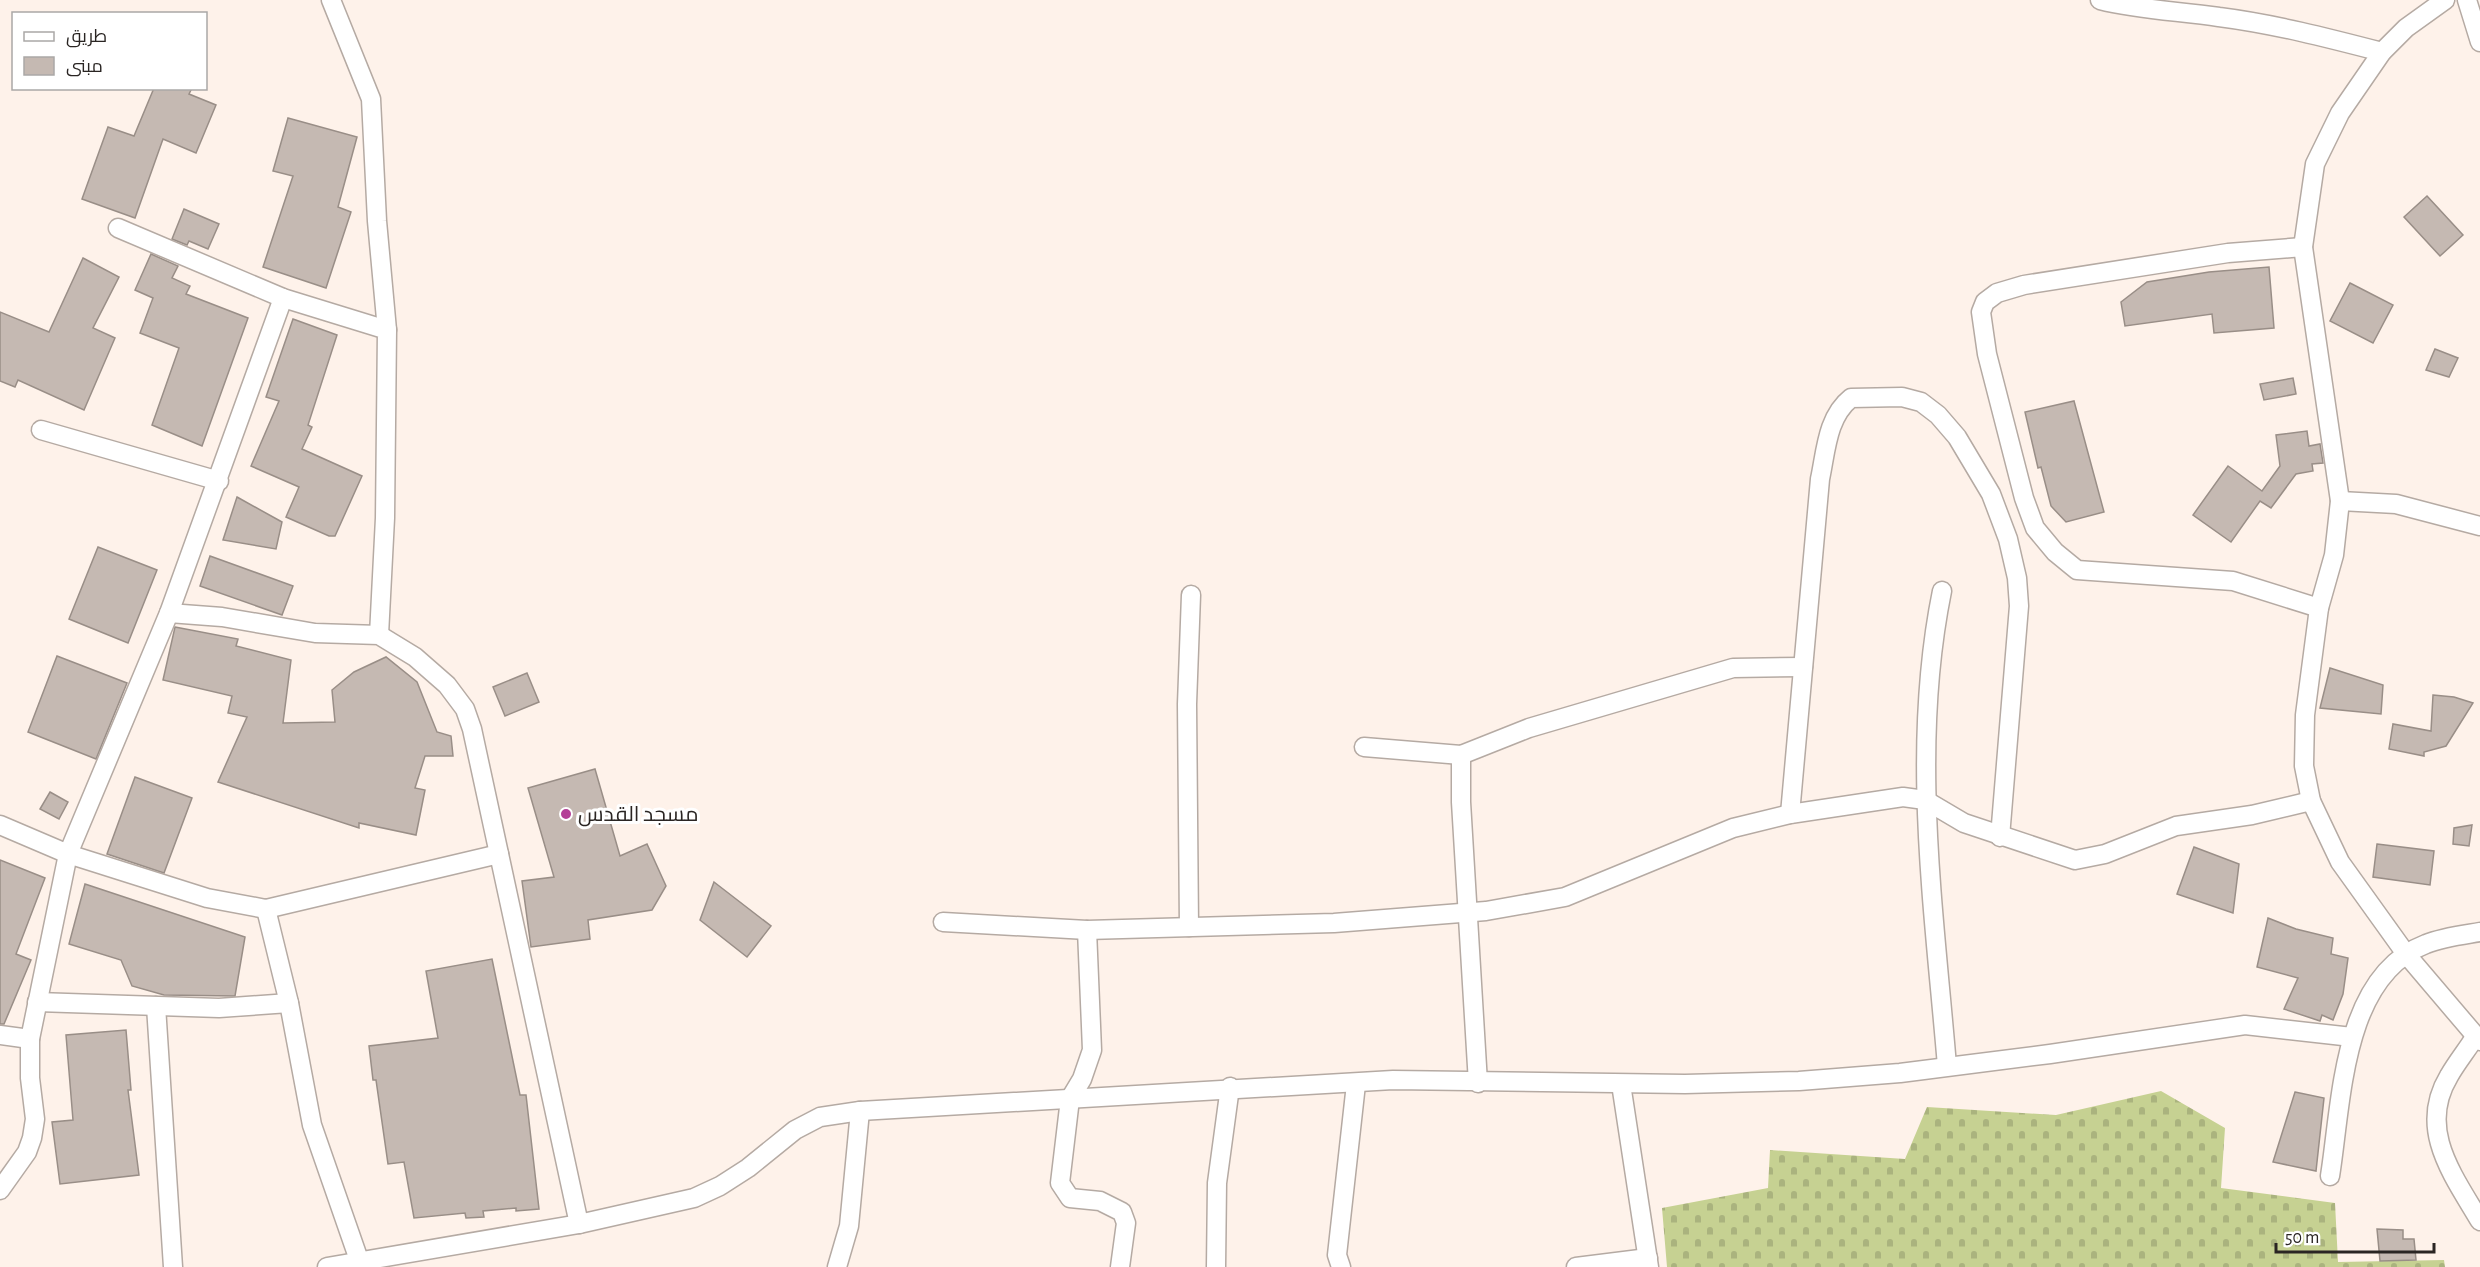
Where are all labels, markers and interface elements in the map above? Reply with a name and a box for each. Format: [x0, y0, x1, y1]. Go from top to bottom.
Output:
legend [12, 12, 207, 90]
text: طريق [66, 28, 107, 48]
text: مبنى [66, 58, 103, 77]
place label: مسجد القدس [578, 804, 698, 827]
marker: مسجد القدس [559, 807, 573, 821]
scale bar [2276, 1216, 2434, 1254]
text: 50 m [2285, 1229, 2319, 1247]

